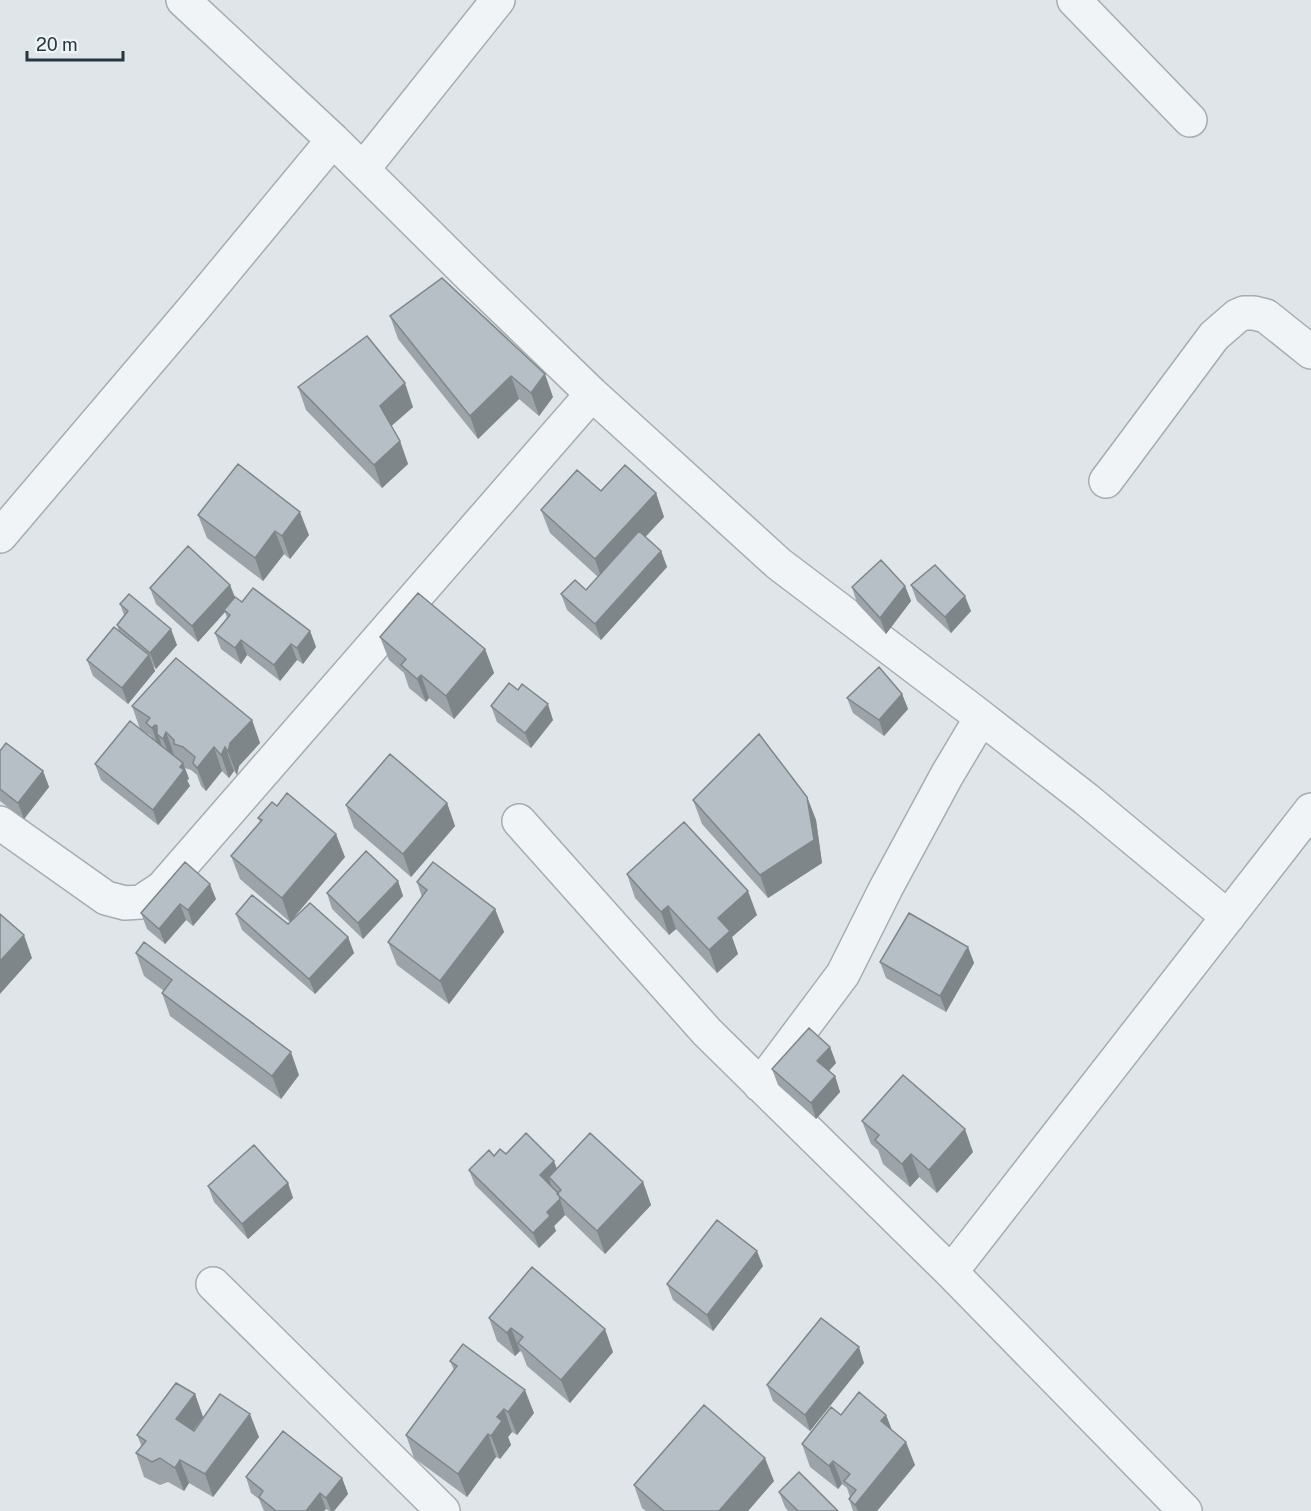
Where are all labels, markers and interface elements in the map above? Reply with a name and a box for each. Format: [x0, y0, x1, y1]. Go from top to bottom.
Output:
scale bar [27, 24, 123, 62]
text: 20 m [36, 34, 78, 55]

